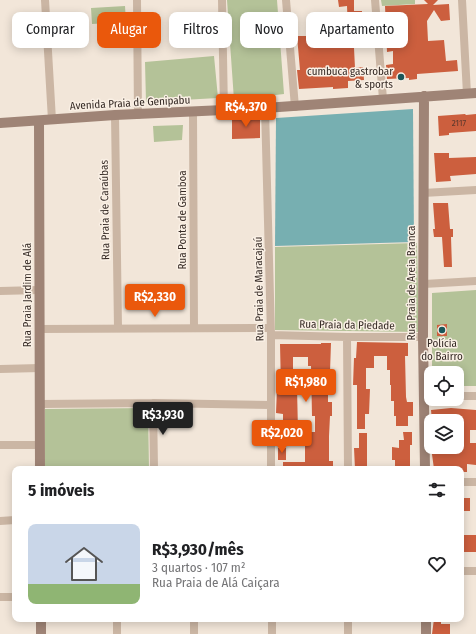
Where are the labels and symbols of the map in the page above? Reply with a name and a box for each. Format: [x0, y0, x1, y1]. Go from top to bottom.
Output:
place label: cumbuca gastrobar & sports [307, 65, 393, 91]
marker: cumbuca gastrobar & sports [396, 72, 406, 82]
street label: Avenida Praia de Genipabu [69, 93, 191, 113]
pin: R$4,370 [209, 94, 283, 128]
house number: 2117 [452, 118, 467, 128]
street label: Rua Praia de Caraúbas [98, 160, 112, 260]
street label: Rua Ponta de Gamboa [176, 170, 189, 270]
street label: Rua Praia de Areia Branca [405, 226, 418, 341]
street label: Rua Praia de Maracajaú [252, 237, 266, 341]
street label: Rua Praia Jardim de Alá [21, 243, 34, 347]
pin: R$2,330 [118, 284, 192, 318]
street label: Rua Praia da Piedade [299, 318, 395, 332]
marker: Polícia do Bairro [437, 325, 447, 335]
place label: Polícia do Bairro [421, 337, 463, 363]
pin: R$1,980 [269, 369, 343, 403]
pin: R$3,930 [126, 402, 200, 436]
pin: R$2,020 [245, 420, 319, 454]

